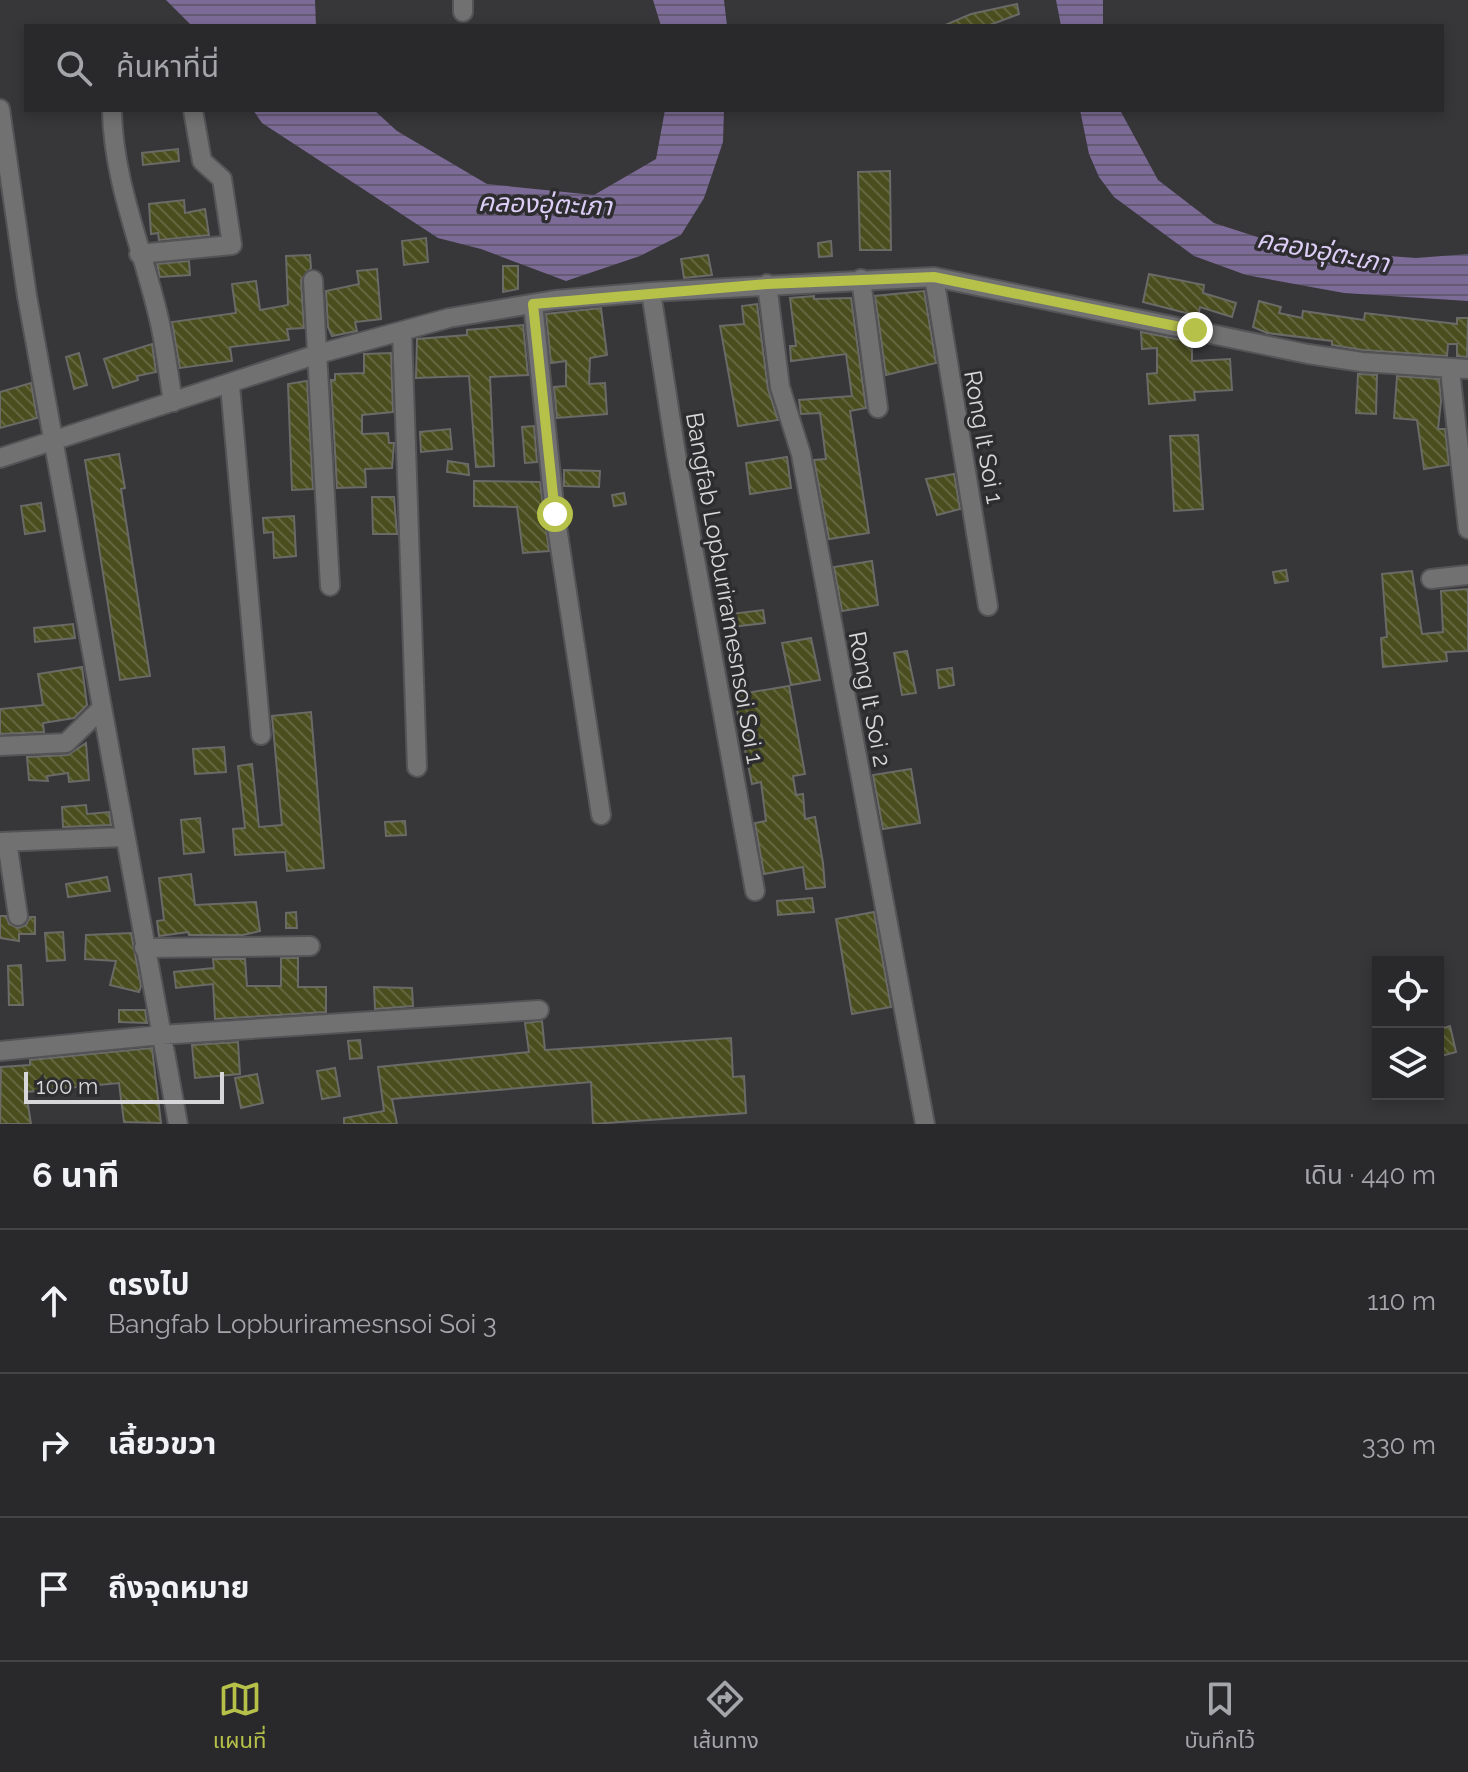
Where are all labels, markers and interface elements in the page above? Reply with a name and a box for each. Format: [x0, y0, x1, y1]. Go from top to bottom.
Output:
search box [24, 24, 1444, 112]
icon: search [52, 46, 96, 90]
text: ค้นหาที่นี่ [116, 49, 219, 84]
water label: คลองอุ่ตะเภา [478, 187, 614, 222]
water label: คลองอุ่ตะเภา [1254, 224, 1393, 280]
route end [1177, 312, 1213, 348]
street label: Rong It Soi 1 [958, 368, 1010, 506]
street label: Bangfab Lopburiramesnsoi Soi 1 [680, 410, 770, 766]
route start [537, 496, 573, 532]
street label: Rong It Soi 2 [843, 629, 897, 769]
map controls [1372, 956, 1444, 1100]
button: locate [1372, 956, 1444, 1028]
button: layers [1372, 1028, 1444, 1100]
scale bar [24, 1068, 224, 1104]
text: 100 m [36, 1073, 98, 1099]
text: 6 นาที [32, 1155, 119, 1195]
text: เดิน · 440 m [1304, 1160, 1436, 1190]
text: ตรงไป [108, 1267, 190, 1302]
icon: ahead [32, 1279, 76, 1323]
text: 110 m [1367, 1286, 1436, 1316]
text: Bangfab Lopburiramesnsoi Soi 3 [108, 1309, 497, 1339]
icon: right [32, 1423, 76, 1467]
text: เลี้ยวขวา [108, 1426, 216, 1461]
text: 330 m [1362, 1430, 1436, 1460]
icon: arrive [32, 1567, 76, 1611]
text: ถึงจุดหมาย [108, 1570, 249, 1605]
tab: แผนที่ [213, 1677, 267, 1758]
tab: เส้นทาง [692, 1677, 759, 1758]
tab: บันทึกไว้ [1184, 1677, 1255, 1758]

